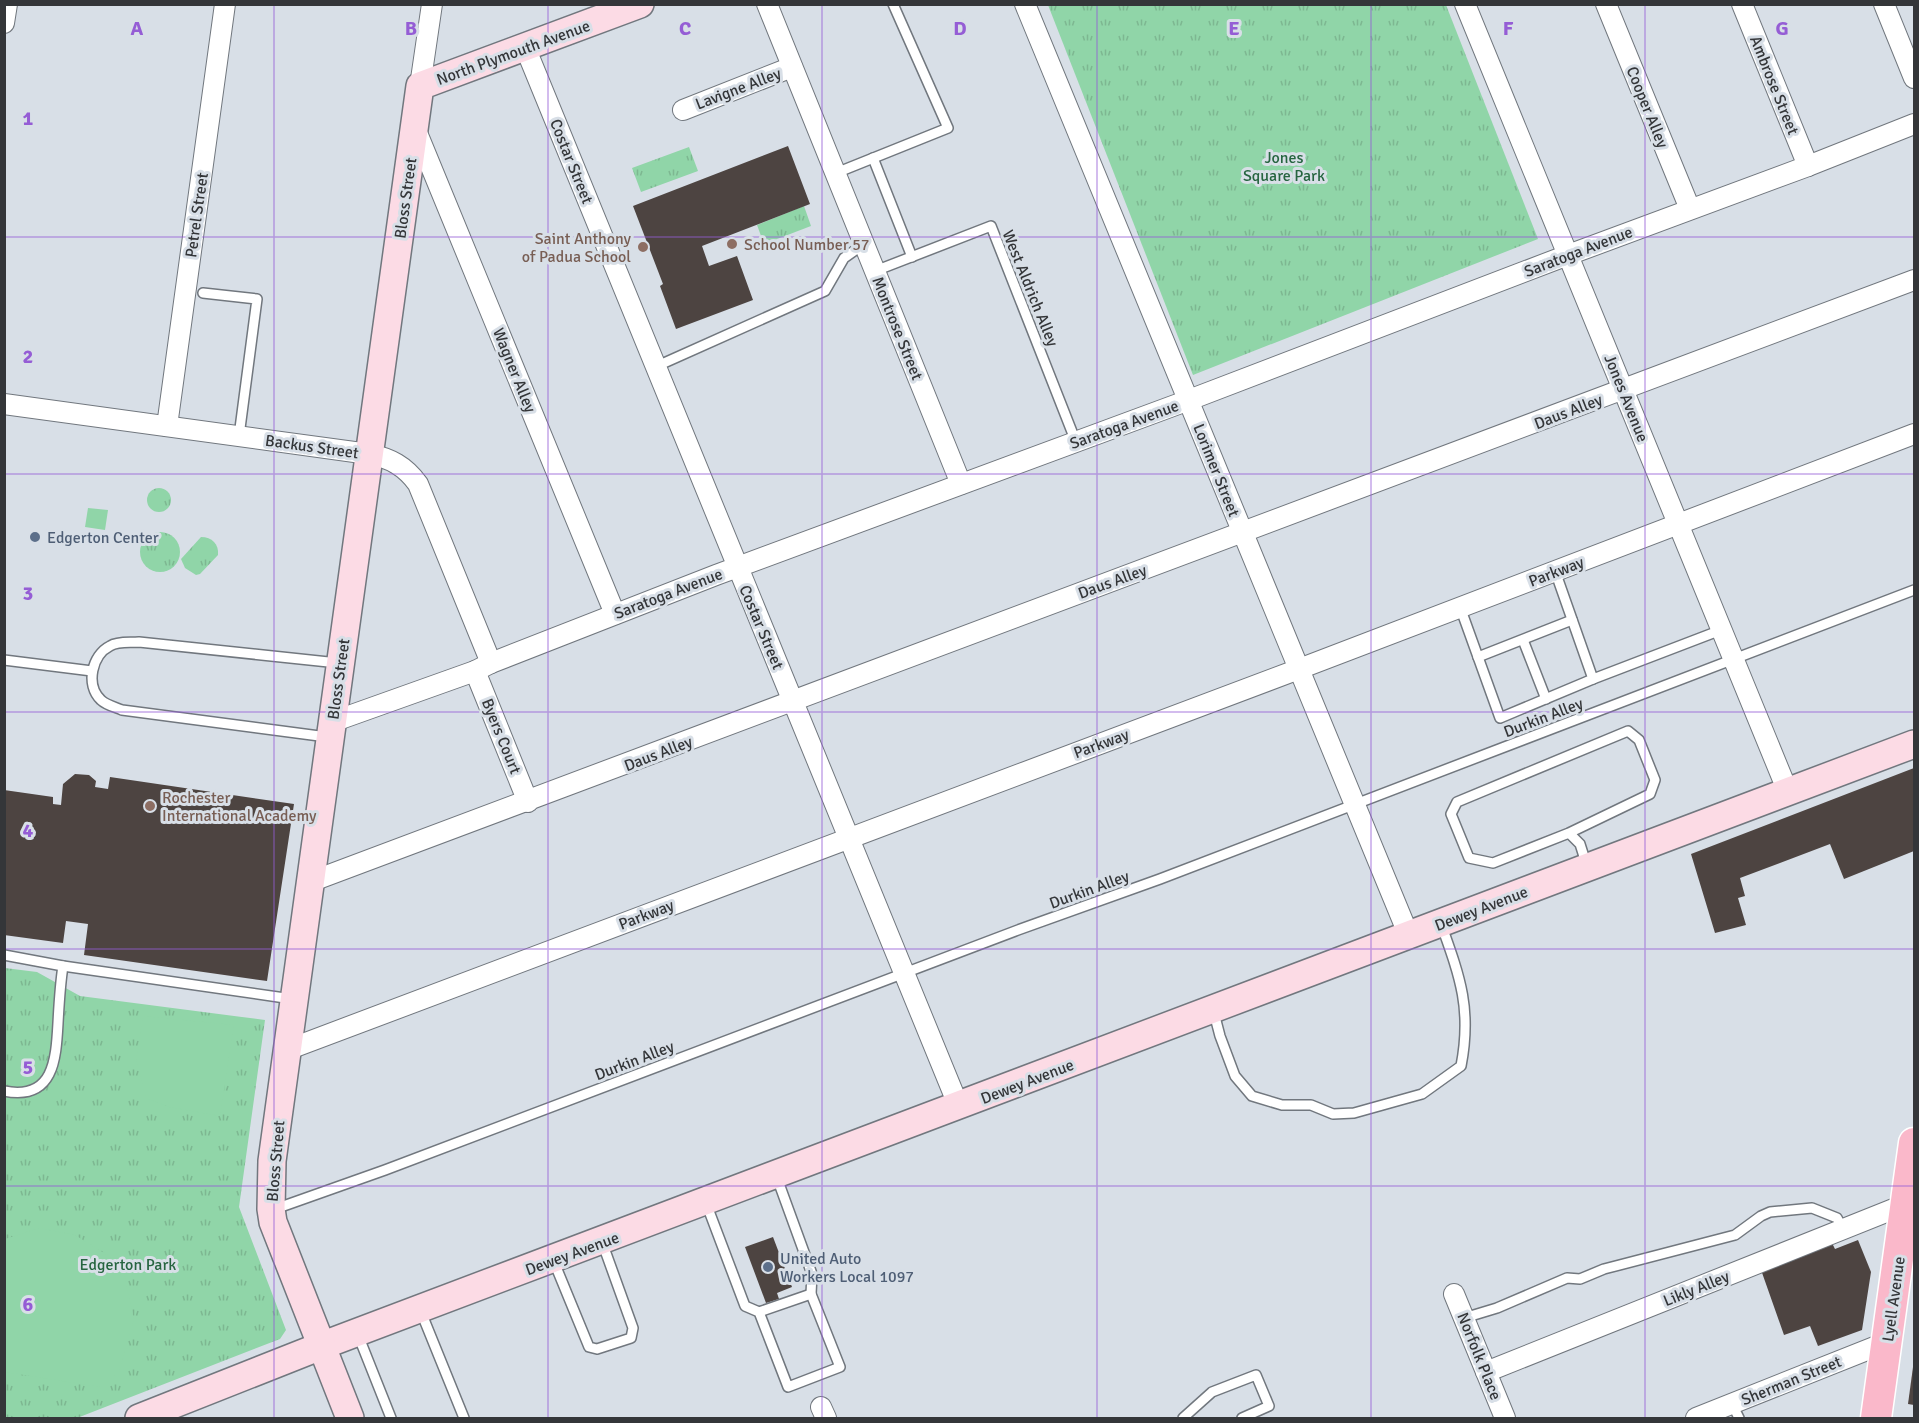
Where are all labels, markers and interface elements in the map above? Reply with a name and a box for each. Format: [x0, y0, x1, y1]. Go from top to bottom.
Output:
text: A [131, 16, 144, 41]
text: B [405, 16, 417, 41]
street label: North Plymouth Avenue [434, 16, 593, 90]
text: C [679, 16, 691, 41]
text: D [953, 16, 967, 41]
text: E [1228, 16, 1240, 41]
text: F [1503, 16, 1514, 41]
text: G [1775, 16, 1789, 41]
street label: Ambrose Street [1745, 33, 1803, 138]
street label: Lavigne Alley [693, 63, 784, 114]
street label: Cooper Alley [1622, 64, 1673, 151]
text: 1 [23, 106, 34, 131]
street label: Costar Street [545, 116, 597, 207]
park label: Jones Square Park [1243, 148, 1325, 186]
street label: Bloss Street [390, 156, 422, 240]
street label: Petrel Street [181, 171, 213, 259]
street label: Saratoga Avenue [1521, 222, 1635, 282]
street label: West Aldrich Alley [998, 227, 1063, 350]
place label: Saint Anthony of Padua School [522, 229, 632, 267]
place label: School Number 57 [744, 235, 870, 255]
marker: School Number 57 [725, 237, 739, 251]
marker: Saint Anthony of Padua School [636, 240, 650, 254]
street label: Montrose Street [867, 274, 927, 383]
street label: Wagner Alley [488, 325, 540, 416]
text: 2 [23, 344, 33, 369]
street label: Jones Avenue [1599, 352, 1653, 445]
street label: Daus Alley [1531, 390, 1606, 434]
street label: Saratoga Avenue [1067, 396, 1182, 454]
street label: Lorimer Street [1188, 421, 1244, 520]
street label: Backus Street [264, 431, 360, 463]
place label: Edgerton Center [47, 528, 159, 548]
marker: Edgerton Center [28, 530, 42, 544]
street label: Parkway [1526, 552, 1587, 592]
street label: Daus Alley [1075, 560, 1150, 604]
street label: Saratoga Avenue [611, 564, 725, 624]
text: 3 [23, 581, 33, 606]
street label: Costar Street [734, 582, 788, 673]
street label: Bloss Street [323, 637, 355, 721]
street label: Durkin Alley [1501, 693, 1586, 742]
street label: Byers Court [477, 696, 525, 777]
street label: Parkway [1071, 725, 1132, 763]
street label: Daus Alley [621, 732, 696, 776]
place label: Rochester International Academy [162, 788, 317, 826]
marker: Rochester International Academy [143, 799, 157, 813]
text: 4 [23, 818, 34, 843]
street label: Durkin Alley [1047, 866, 1132, 914]
street label: Dewey Avenue [1432, 882, 1531, 936]
street label: Parkway [616, 895, 677, 935]
street label: Durkin Alley [592, 1036, 677, 1085]
text: 5 [23, 1055, 33, 1080]
street label: Dewey Avenue [978, 1055, 1077, 1109]
street label: Bloss Street [262, 1119, 290, 1203]
street label: Dewey Avenue [523, 1228, 622, 1280]
place label: United Auto Workers Local 1097 [780, 1249, 914, 1287]
park label: Edgerton Park [80, 1255, 176, 1275]
street label: Lyell Avenue [1878, 1255, 1910, 1343]
marker: United Auto Workers Local 1097 [761, 1260, 775, 1274]
street label: Likly Alley [1660, 1266, 1733, 1311]
text: 6 [23, 1292, 34, 1317]
street label: Norfolk Place [1452, 1310, 1506, 1403]
street label: Sherman Street [1738, 1352, 1845, 1410]

